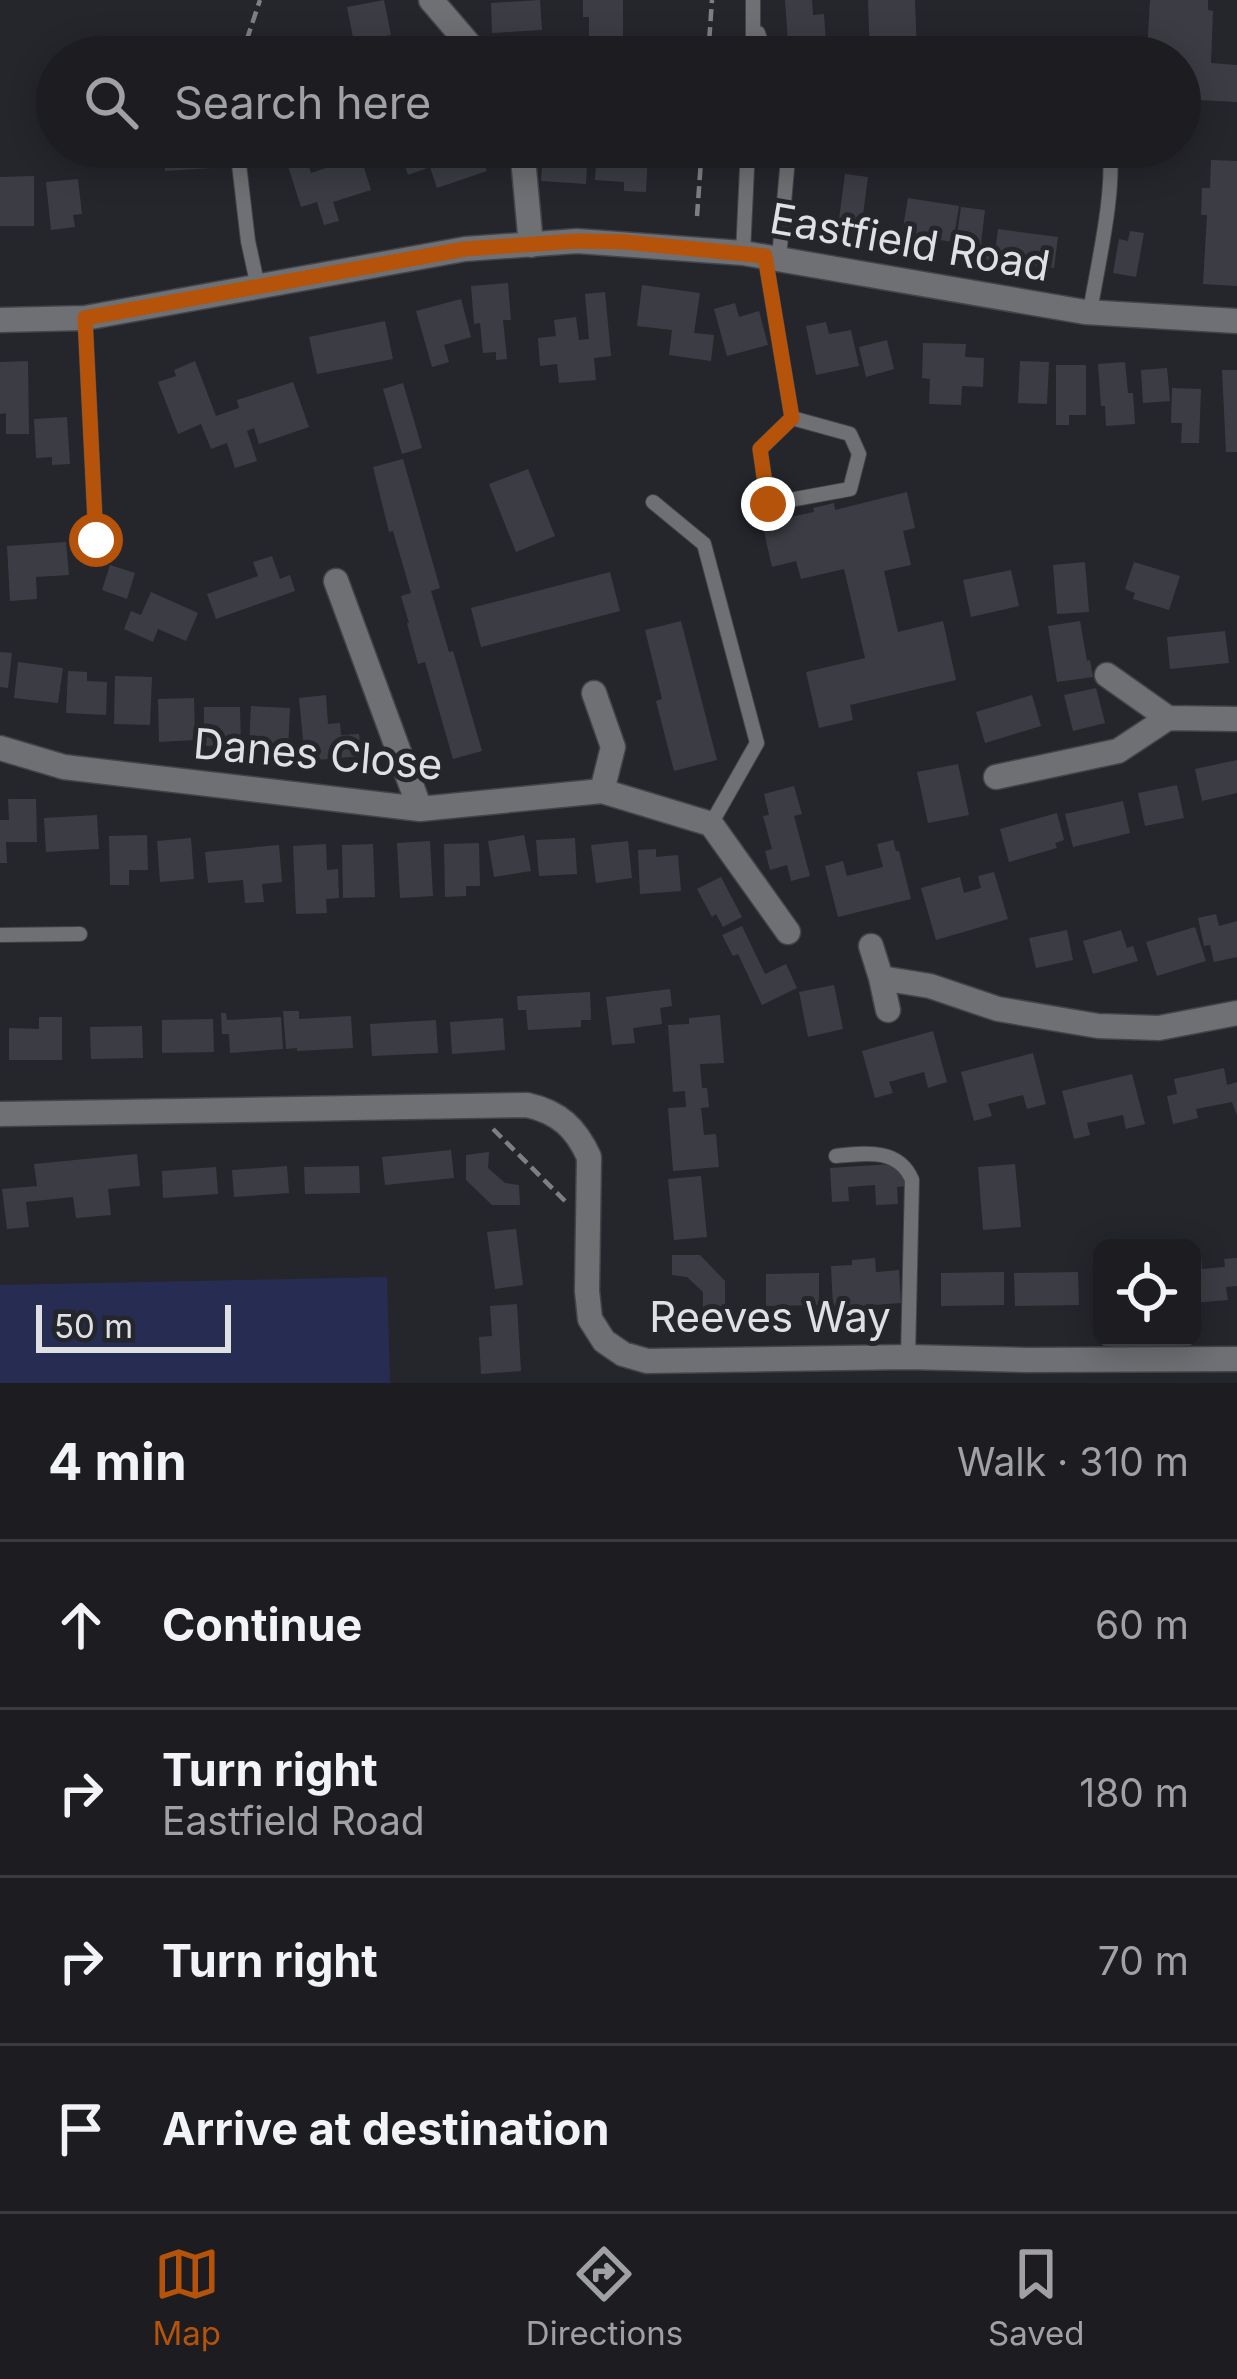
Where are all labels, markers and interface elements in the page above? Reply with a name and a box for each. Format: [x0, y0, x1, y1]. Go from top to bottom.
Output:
search box [36, 36, 1201, 168]
icon: search [78, 69, 144, 135]
text: Search here [174, 75, 431, 130]
street label: Eastfield Road [766, 192, 1054, 291]
route end [741, 477, 795, 531]
route start [69, 513, 123, 567]
street label: Danes Close [191, 717, 445, 790]
map controls [1093, 1239, 1201, 1347]
button: locate [1093, 1239, 1201, 1347]
street label: Reeves Way [649, 1291, 891, 1342]
scale bar [36, 1299, 231, 1352]
text: 50 m [54, 1306, 133, 1346]
text: 4 min [48, 1431, 187, 1492]
text: Walk · 310 m [957, 1438, 1189, 1485]
icon: ahead [48, 1592, 114, 1658]
text: Continue [162, 1597, 362, 1652]
text: 60 m [1095, 1601, 1189, 1648]
text: Turn right [162, 1742, 378, 1797]
icon: right [48, 1760, 114, 1826]
text: 180 m [1079, 1769, 1189, 1816]
text: Eastfield Road [162, 1797, 425, 1844]
icon: right [48, 1928, 114, 1994]
text: Turn right [162, 1933, 378, 1988]
text: 70 m [1098, 1937, 1189, 1984]
icon: arrive [48, 2096, 114, 2162]
text: Arrive at destination [162, 2101, 609, 2156]
tab: Map [152, 2241, 221, 2353]
tab: Directions [526, 2241, 683, 2353]
tab: Saved [988, 2241, 1085, 2353]

